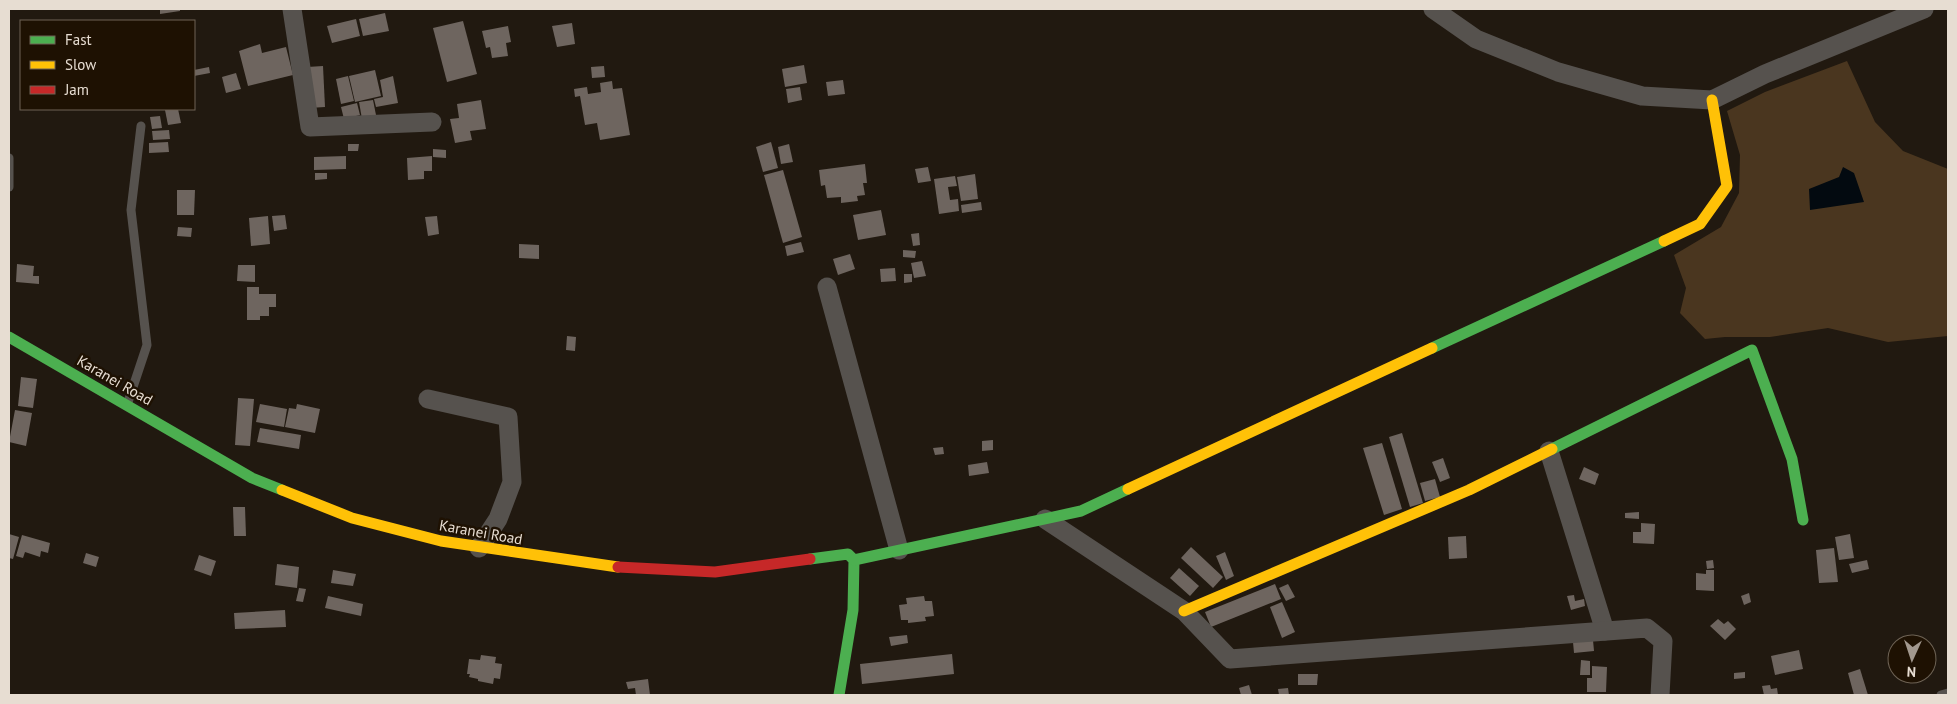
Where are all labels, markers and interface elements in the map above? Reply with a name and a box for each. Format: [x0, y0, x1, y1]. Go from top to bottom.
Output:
legend [20, 20, 195, 110]
text: Fast [65, 30, 92, 49]
text: Slow [65, 55, 96, 74]
text: Jam [64, 80, 89, 99]
street label: Karanei Road [74, 351, 156, 409]
street label: Karanei Road [438, 515, 524, 549]
north arrow [1887, 634, 1937, 684]
text: N [1906, 663, 1916, 681]

